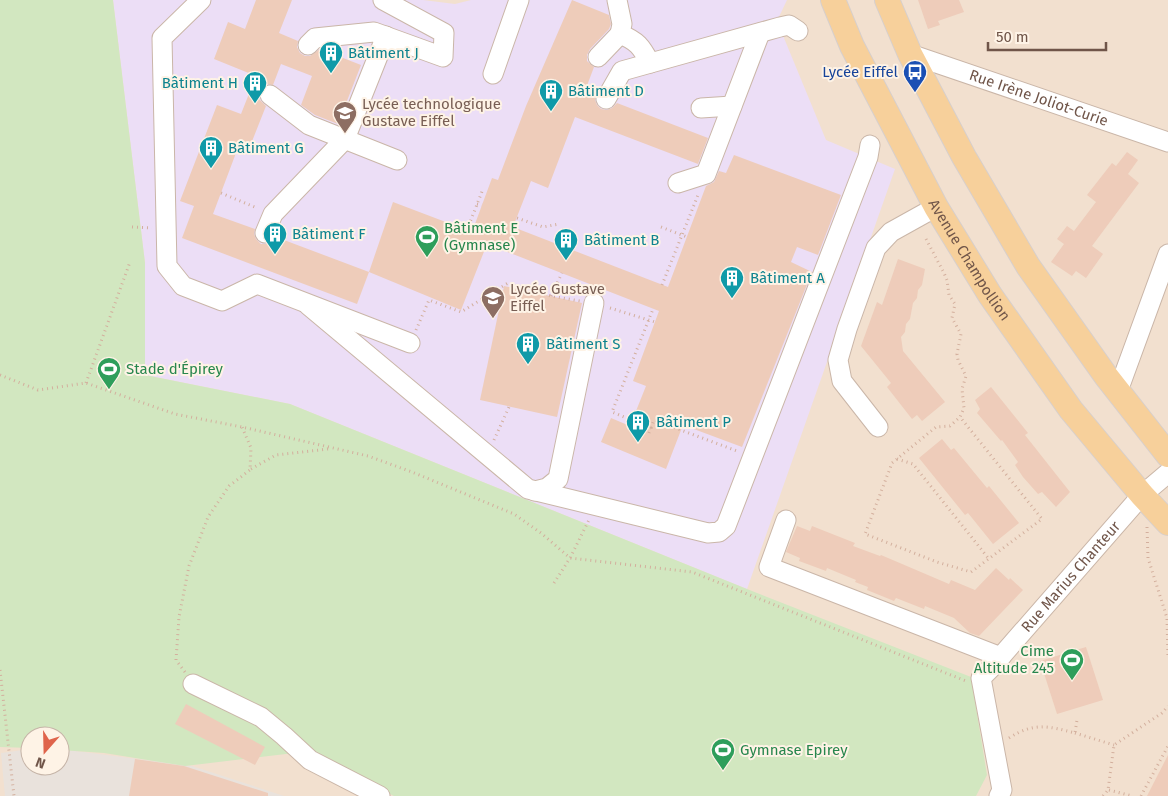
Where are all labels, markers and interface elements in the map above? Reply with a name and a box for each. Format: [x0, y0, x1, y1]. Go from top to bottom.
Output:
scale bar [988, 20, 1106, 52]
text: 50 m [996, 28, 1029, 46]
building icon: Bâtiment J [318, 40, 344, 74]
place label: Bâtiment J [348, 44, 419, 62]
bus stop icon: Lycée Eiffel [902, 59, 928, 93]
place label: Lycée Eiffel [822, 63, 899, 81]
street label: Rue Irène Joliot-Curie [967, 66, 1111, 130]
building icon: Bâtiment H [242, 70, 268, 104]
place label: Bâtiment H [162, 74, 238, 92]
building icon: Bâtiment D [538, 78, 564, 112]
place label: Bâtiment D [568, 82, 644, 100]
place label: Lycée technologique Gustave Eiffel [362, 95, 501, 130]
school or university icon: Lycée technologique Gustave Eiffel [332, 100, 358, 134]
building icon: Bâtiment G [198, 135, 224, 169]
place label: Bâtiment G [228, 139, 304, 157]
street label: Avenue Champollion [925, 196, 1014, 324]
place label: Bâtiment E (Gymnase) [444, 219, 518, 254]
building icon: Bâtiment F [262, 221, 288, 255]
sports icon: Bâtiment E (Gymnase) [414, 224, 440, 258]
place label: Bâtiment F [292, 225, 366, 243]
building icon: Bâtiment B [553, 227, 579, 261]
place label: Bâtiment B [584, 231, 659, 249]
building icon: Bâtiment A [719, 265, 745, 299]
place label: Bâtiment A [750, 269, 825, 287]
place label: Lycée Gustave Eiffel [510, 280, 605, 315]
school or university icon: Lycée Gustave Eiffel [480, 285, 506, 319]
building icon: Bâtiment S [515, 331, 541, 365]
place label: Bâtiment S [546, 335, 620, 353]
sports icon: Stade d'Épirey [96, 356, 122, 390]
place label: Stade d'Épirey [126, 360, 223, 378]
building icon: Bâtiment P [625, 409, 651, 443]
place label: Bâtiment P [656, 413, 731, 431]
street label: Rue Marius Chanteur [1017, 517, 1124, 636]
place label: Cime Altitude 245 [974, 642, 1054, 677]
sports icon: Cime Altitude 245 [1059, 647, 1085, 681]
north arrow [20, 726, 70, 776]
sports icon: Gymnase Epirey [710, 737, 736, 771]
place label: Gymnase Epirey [740, 741, 848, 759]
text: N [33, 753, 48, 772]

